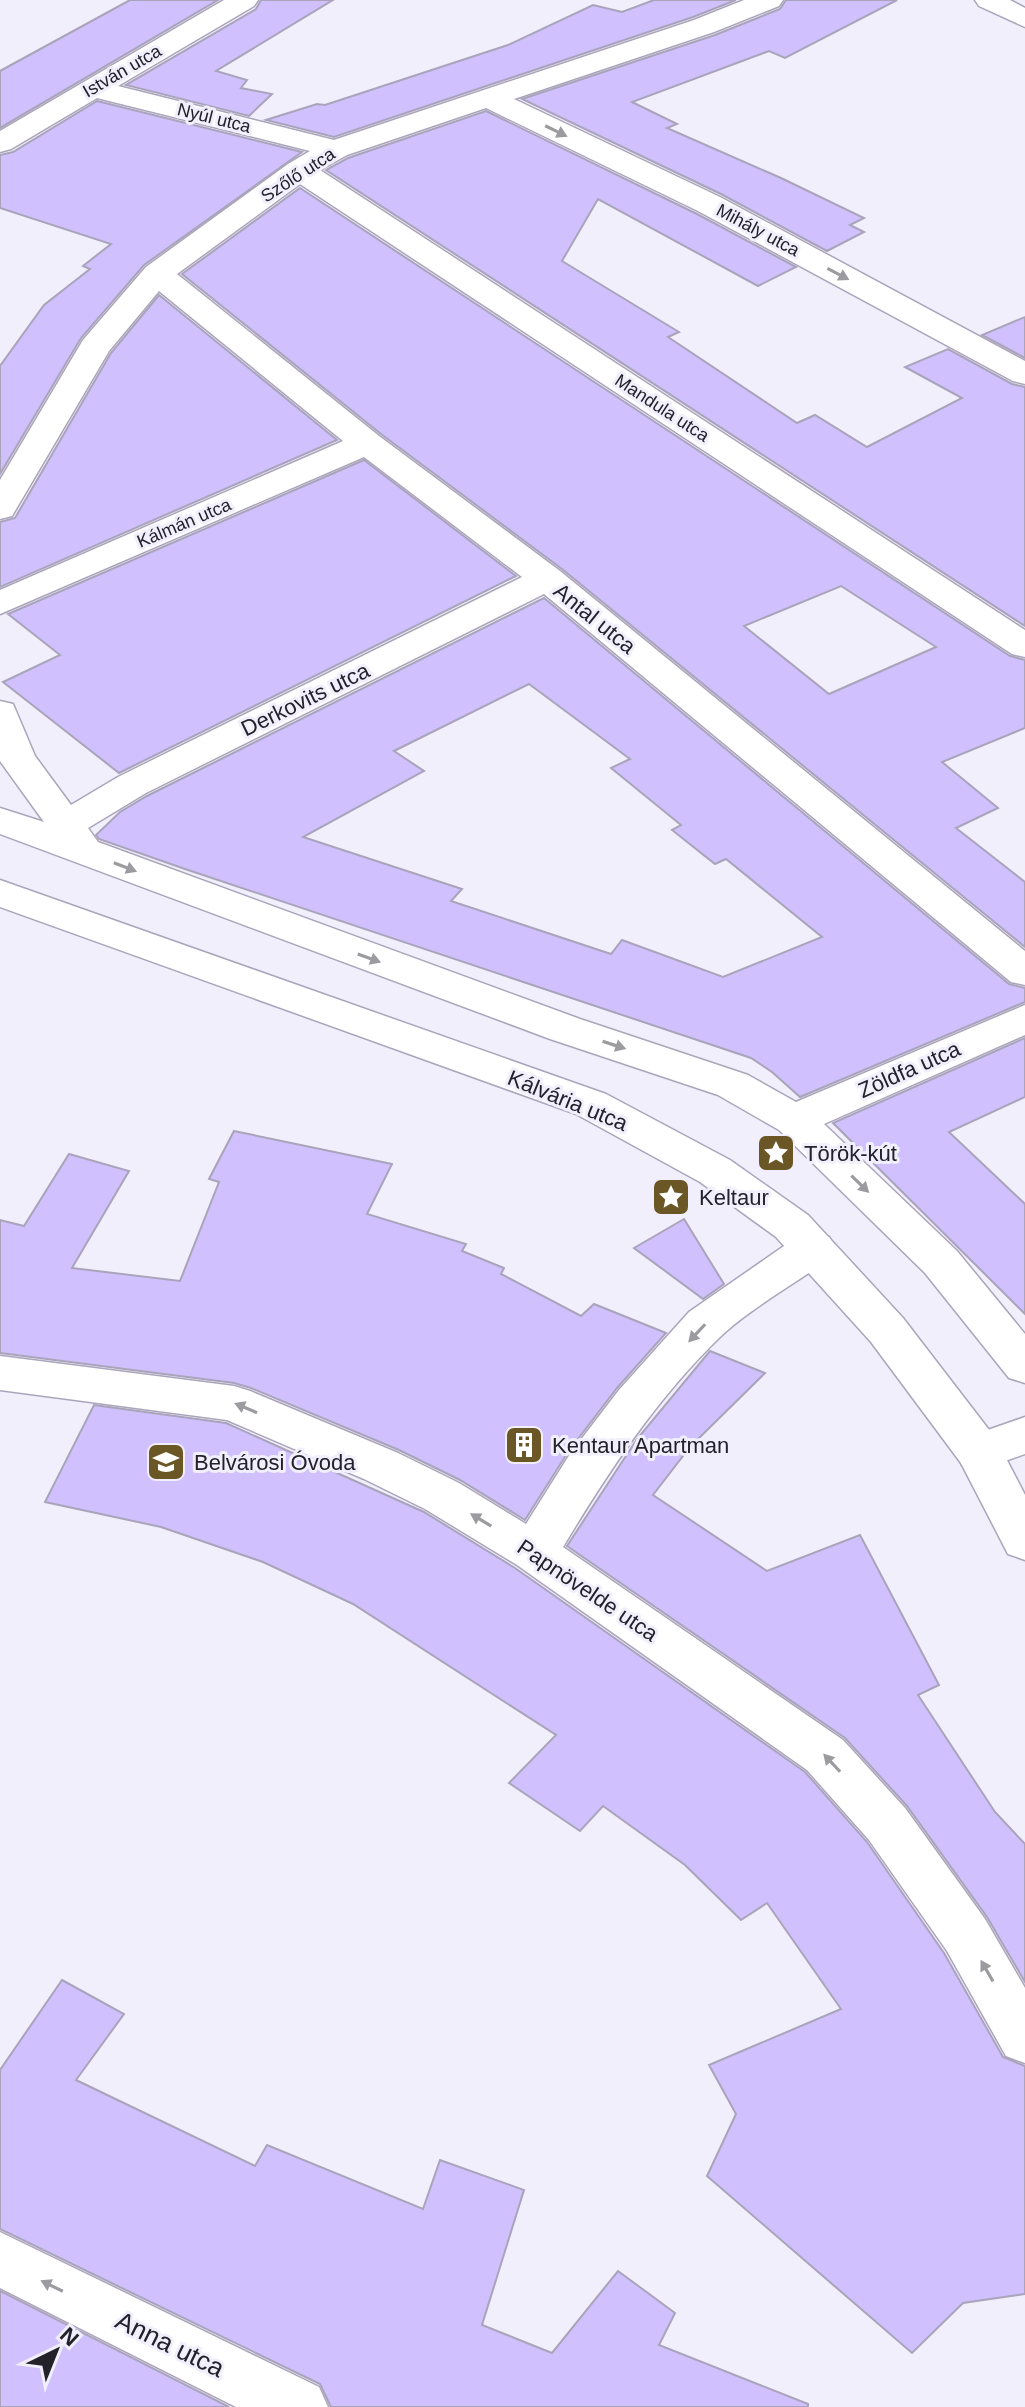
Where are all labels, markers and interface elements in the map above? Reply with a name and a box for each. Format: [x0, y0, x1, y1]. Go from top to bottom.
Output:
street label: István utca [79, 40, 166, 101]
street label: Nyúl utca [175, 99, 254, 137]
one-way arrow [544, 124, 568, 138]
street label: Szőlő utca [257, 143, 340, 206]
street label: Mihály utca [713, 200, 804, 261]
one-way arrow [826, 267, 849, 280]
street label: Mandula utca [611, 370, 714, 446]
street label: Kálmán utca [134, 494, 235, 552]
street label: Antal utca [549, 578, 641, 659]
street label: Derkovits utca [237, 657, 374, 741]
one-way arrow [114, 861, 138, 874]
one-way arrow [357, 952, 381, 965]
street label: Zöldfa utca [854, 1036, 965, 1103]
one-way arrow [602, 1040, 626, 1052]
street label: Kálvária utca [504, 1065, 632, 1136]
place icon: Török-kút [755, 1132, 797, 1174]
place label: Török-kút [804, 1141, 897, 1166]
one-way arrow [850, 1174, 869, 1193]
place icon: Keltaur [650, 1176, 692, 1218]
place label: Keltaur [699, 1185, 769, 1210]
one-way arrow [689, 1323, 707, 1342]
one-way arrow [234, 1402, 258, 1415]
building icon: Kentaur Apartman [503, 1424, 545, 1466]
place label: Kentaur Apartman [552, 1433, 729, 1458]
school or university icon: Belvárosi Óvoda [145, 1441, 187, 1483]
place label: Belvárosi Óvoda [194, 1450, 356, 1475]
one-way arrow [470, 1512, 491, 1527]
street label: Papnövelde utca [513, 1534, 663, 1647]
one-way arrow [823, 1754, 841, 1773]
one-way arrow [980, 1960, 994, 1982]
one-way arrow [41, 2279, 64, 2293]
street label: Anna utca [111, 2305, 230, 2383]
north arrow [16, 2311, 96, 2391]
text: N [55, 2322, 84, 2351]

